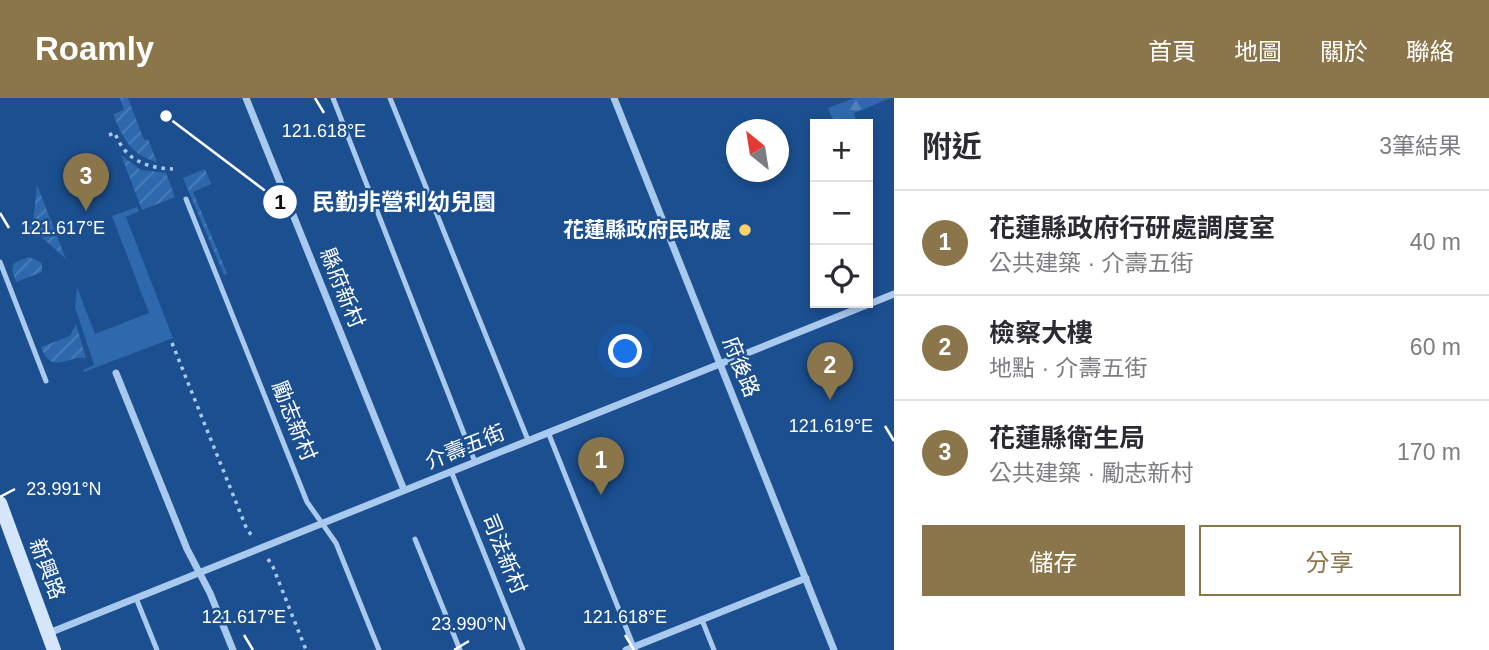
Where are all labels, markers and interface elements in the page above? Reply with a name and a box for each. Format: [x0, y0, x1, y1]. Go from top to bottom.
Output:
text: Roamly [35, 30, 154, 67]
text: 首頁 [1148, 38, 1196, 65]
text: 地圖 [1234, 38, 1282, 65]
text: 關於 [1320, 38, 1368, 65]
text: 聯絡 [1406, 38, 1454, 65]
north arrow [726, 119, 789, 182]
map controls [810, 119, 873, 308]
button: + [810, 119, 873, 182]
text: 121.618°E [282, 121, 366, 141]
text: 附近 [922, 130, 982, 163]
text: 3筆結果 [1379, 133, 1461, 159]
pin: 3 [63, 153, 109, 211]
callout: 民勤非營利幼兒園 [263, 180, 510, 224]
button: − [810, 182, 873, 245]
text: 民勤非營利幼兒園 [312, 189, 496, 215]
text: 1 [274, 190, 286, 213]
text: 花蓮縣政府行研處調度室 [989, 213, 1275, 243]
text: 121.617°E [21, 218, 105, 238]
place label: 花蓮縣政府民政處 [563, 218, 731, 241]
marker: 花蓮縣政府民政處 [737, 222, 753, 238]
text: 1 [939, 229, 951, 255]
text: 40 m [1410, 229, 1461, 255]
street label: 縣府新村 [316, 245, 369, 331]
button: locate [810, 245, 873, 308]
text: 公共建築 · 介壽五街 [989, 250, 1193, 276]
text: 檢察大樓 [989, 318, 1093, 348]
street label: 府後路 [719, 333, 764, 400]
your location [608, 334, 642, 368]
text: 2 [939, 334, 951, 360]
text: 60 m [1410, 334, 1461, 360]
pin: 2 [807, 342, 853, 400]
text: 地點 · 介壽五街 [989, 355, 1147, 381]
street label: 勵志新村 [268, 378, 321, 464]
text: 121.619°E [789, 416, 873, 436]
street label: 介壽五街 [422, 420, 508, 473]
text: 花蓮縣衛生局 [989, 423, 1145, 453]
pin: 1 [578, 437, 624, 495]
text: 3 [939, 439, 951, 465]
text: 170 m [1397, 439, 1461, 465]
text: 公共建築 · 勵志新村 [989, 460, 1193, 486]
text: 23.991°N [26, 479, 102, 499]
street label: 司法新村 [478, 511, 531, 597]
button: 儲存 [922, 525, 1185, 596]
button: 分享 [1199, 525, 1461, 596]
street label: 新興路 [25, 535, 69, 602]
text: 121.617°E [202, 607, 286, 627]
text: 121.618°E [583, 607, 667, 627]
text: 23.990°N [431, 614, 507, 634]

